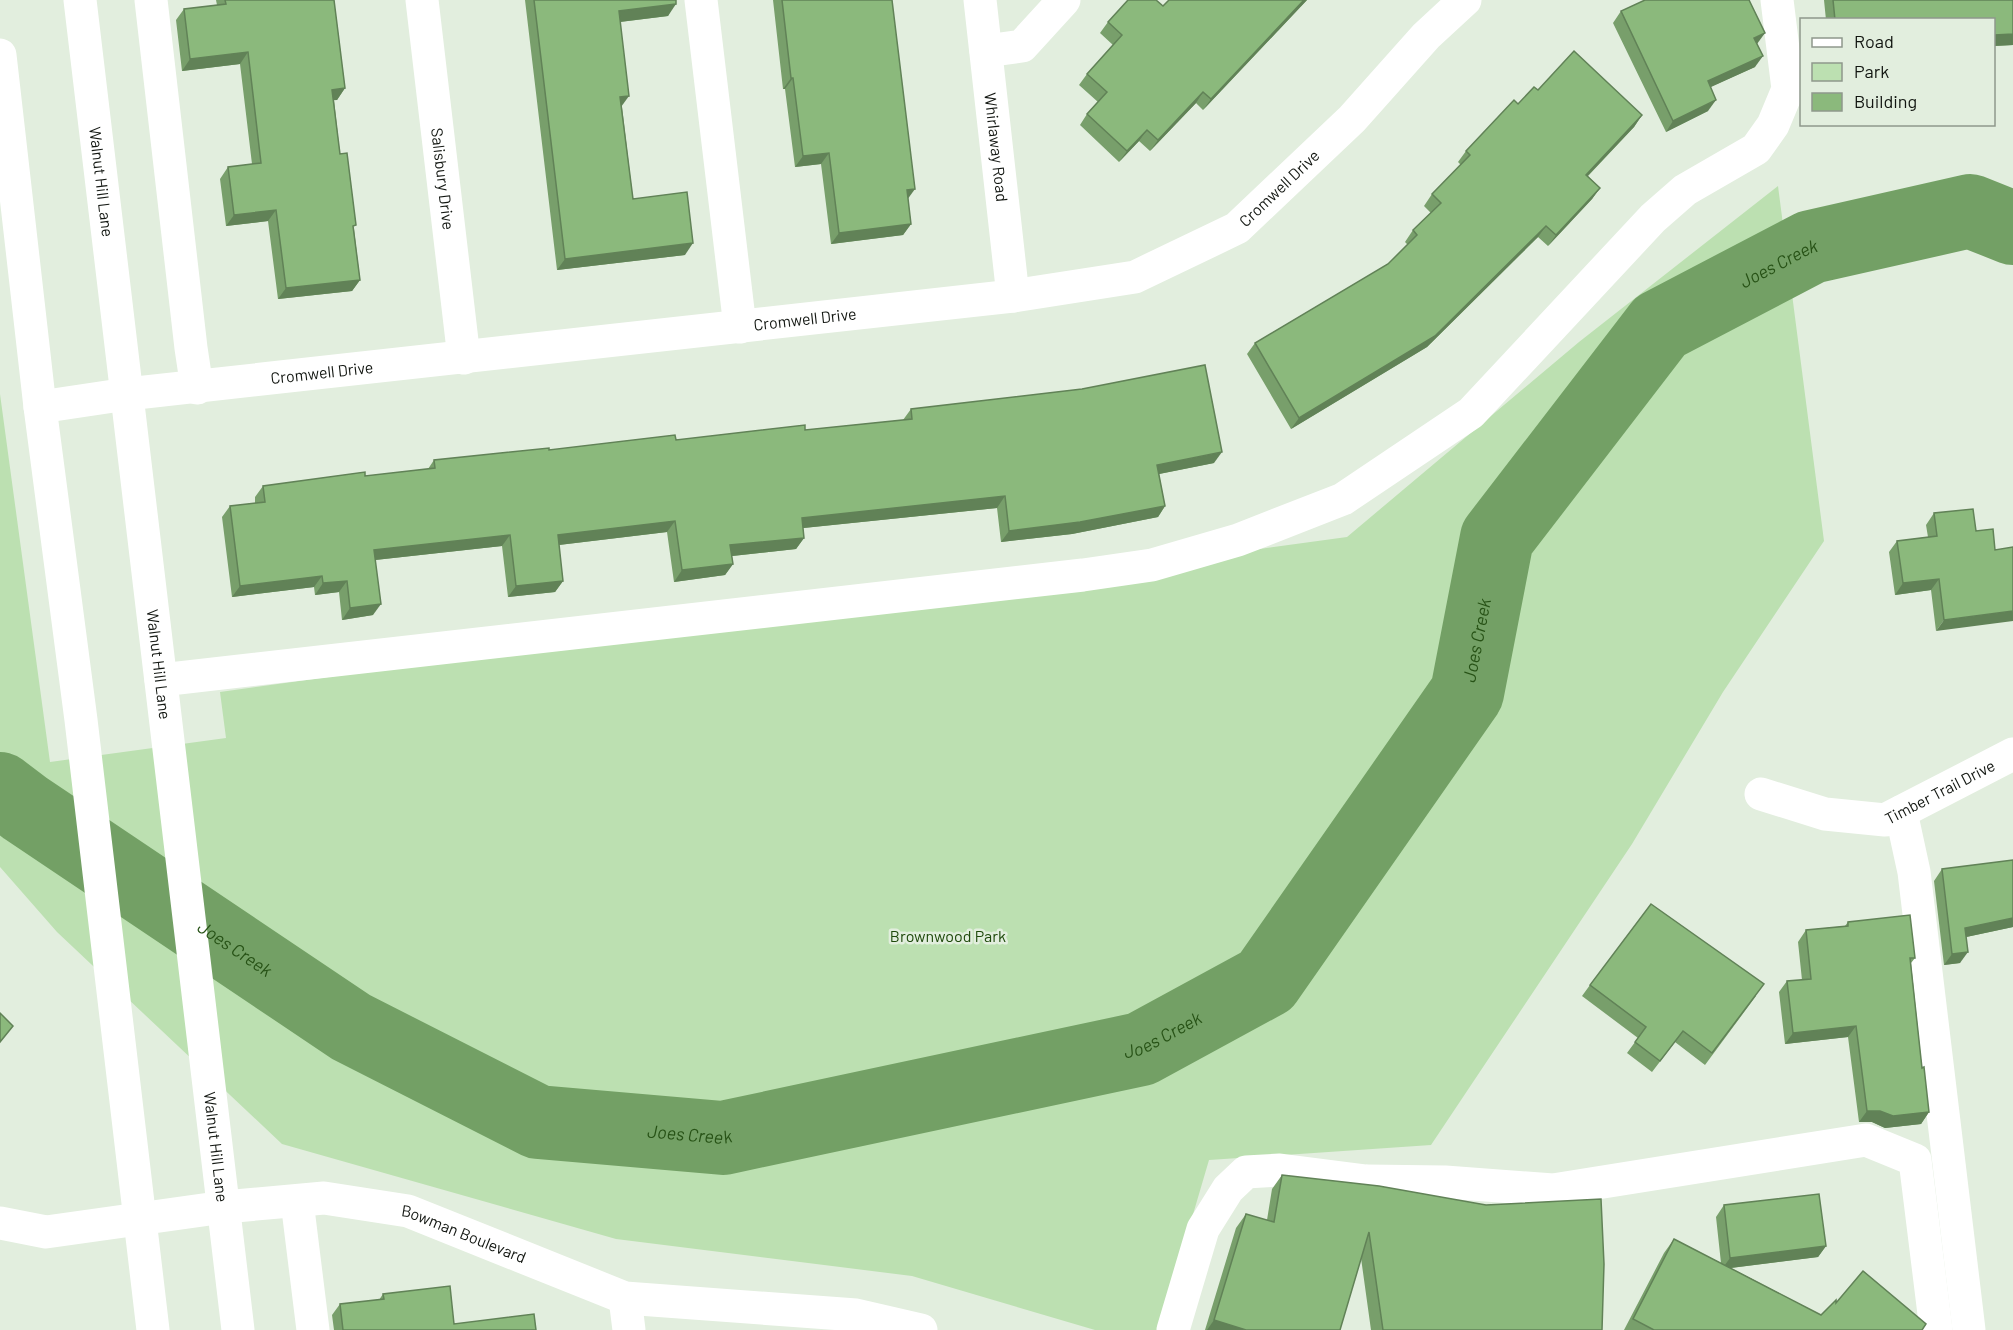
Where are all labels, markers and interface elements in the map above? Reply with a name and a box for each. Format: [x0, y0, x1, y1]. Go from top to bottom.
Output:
legend [1800, 18, 1995, 126]
text: Road [1854, 30, 1894, 52]
text: Park [1854, 60, 1889, 82]
text: Building [1854, 90, 1917, 112]
street label: Whirlaway Road [981, 91, 1012, 203]
street label: Walnut Hill Lane [86, 125, 118, 238]
street label: Salisbury Drive [428, 127, 459, 231]
street label: Cromwell Drive [1235, 145, 1323, 230]
water label: Joes Creek [1736, 234, 1820, 292]
street label: Cromwell Drive [752, 303, 857, 334]
street label: Cromwell Drive [269, 357, 374, 387]
water label: Joes Creek [1457, 596, 1495, 684]
street label: Walnut Hill Lane [143, 608, 175, 720]
street label: Timber Trail Drive [1881, 755, 1998, 828]
water label: Joes Creek [194, 915, 277, 981]
park label: Brownwood Park [890, 926, 1006, 945]
water label: Joes Creek [1121, 1006, 1205, 1062]
street label: Walnut Hill Lane [201, 1091, 233, 1203]
water label: Joes Creek [646, 1119, 734, 1148]
street label: Bowman Boulevard [400, 1200, 529, 1266]

